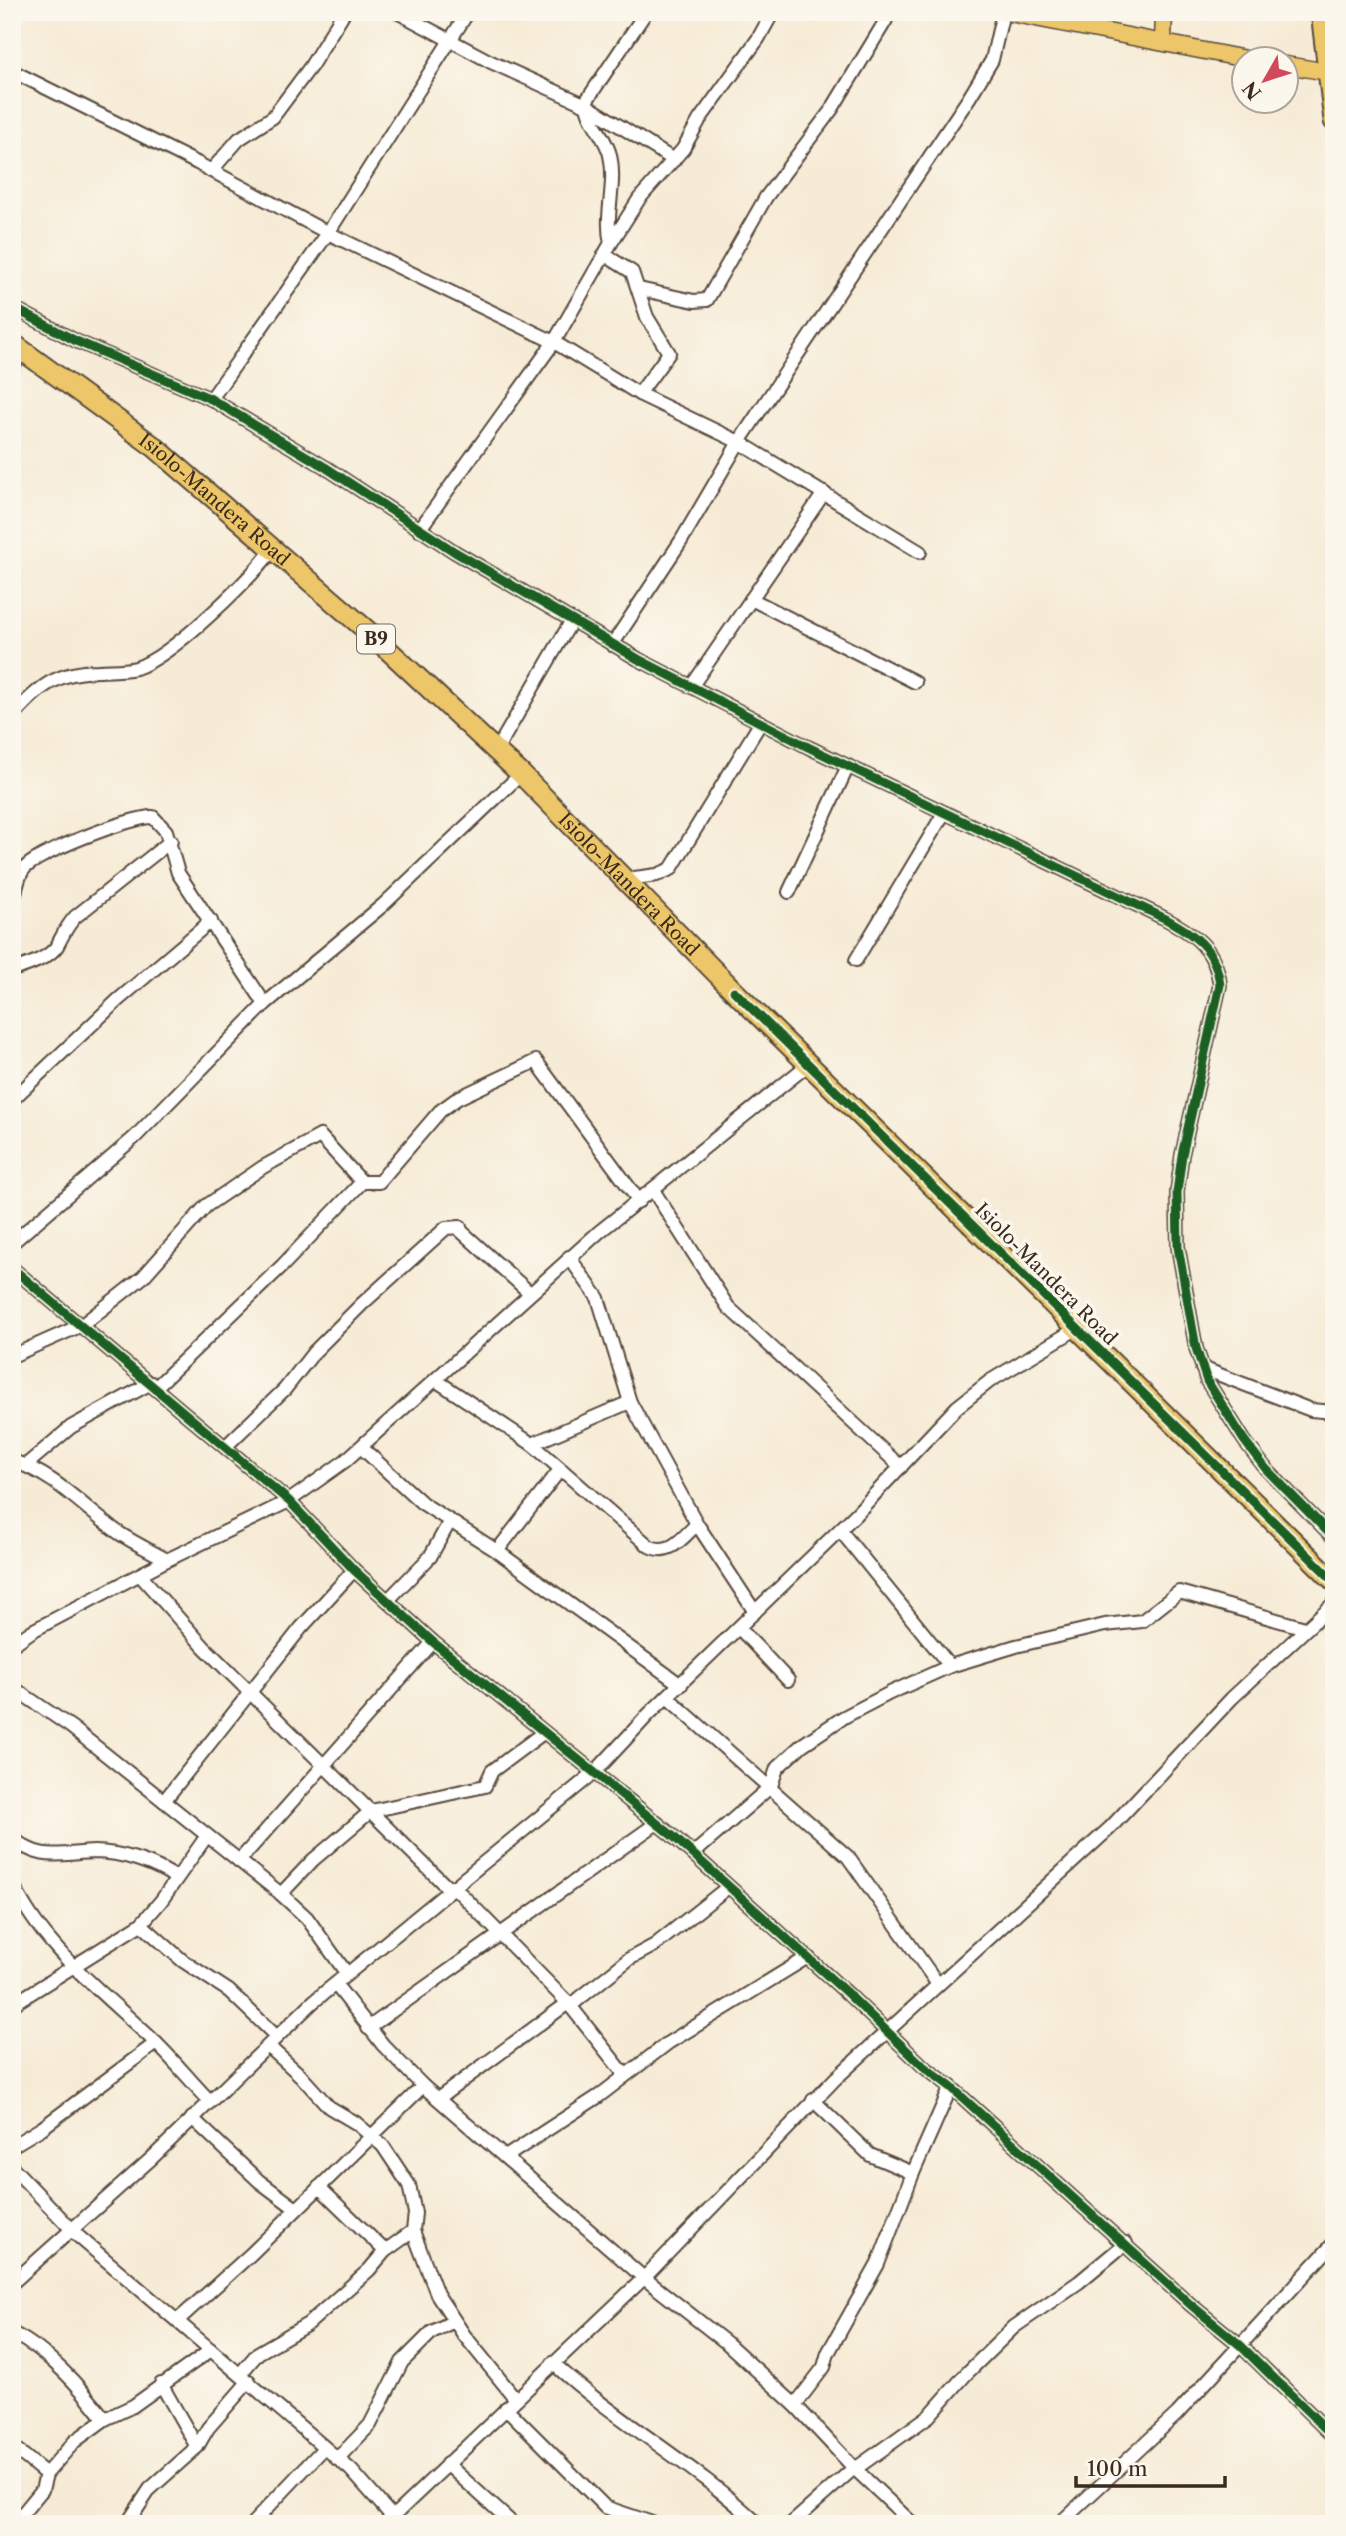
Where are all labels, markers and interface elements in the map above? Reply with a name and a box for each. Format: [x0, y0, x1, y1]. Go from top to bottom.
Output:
north arrow [1230, 46, 1300, 116]
text: N [1238, 77, 1266, 104]
street label: Isiolo-Mandera Road [135, 428, 295, 571]
road number: B9 [357, 624, 395, 654]
street label: Isiolo-Mandera Road [554, 808, 705, 961]
street label: Isiolo-Mandera Road [970, 1198, 1122, 1350]
scale bar [1076, 2445, 1225, 2489]
text: 100 m [1087, 2456, 1148, 2481]

